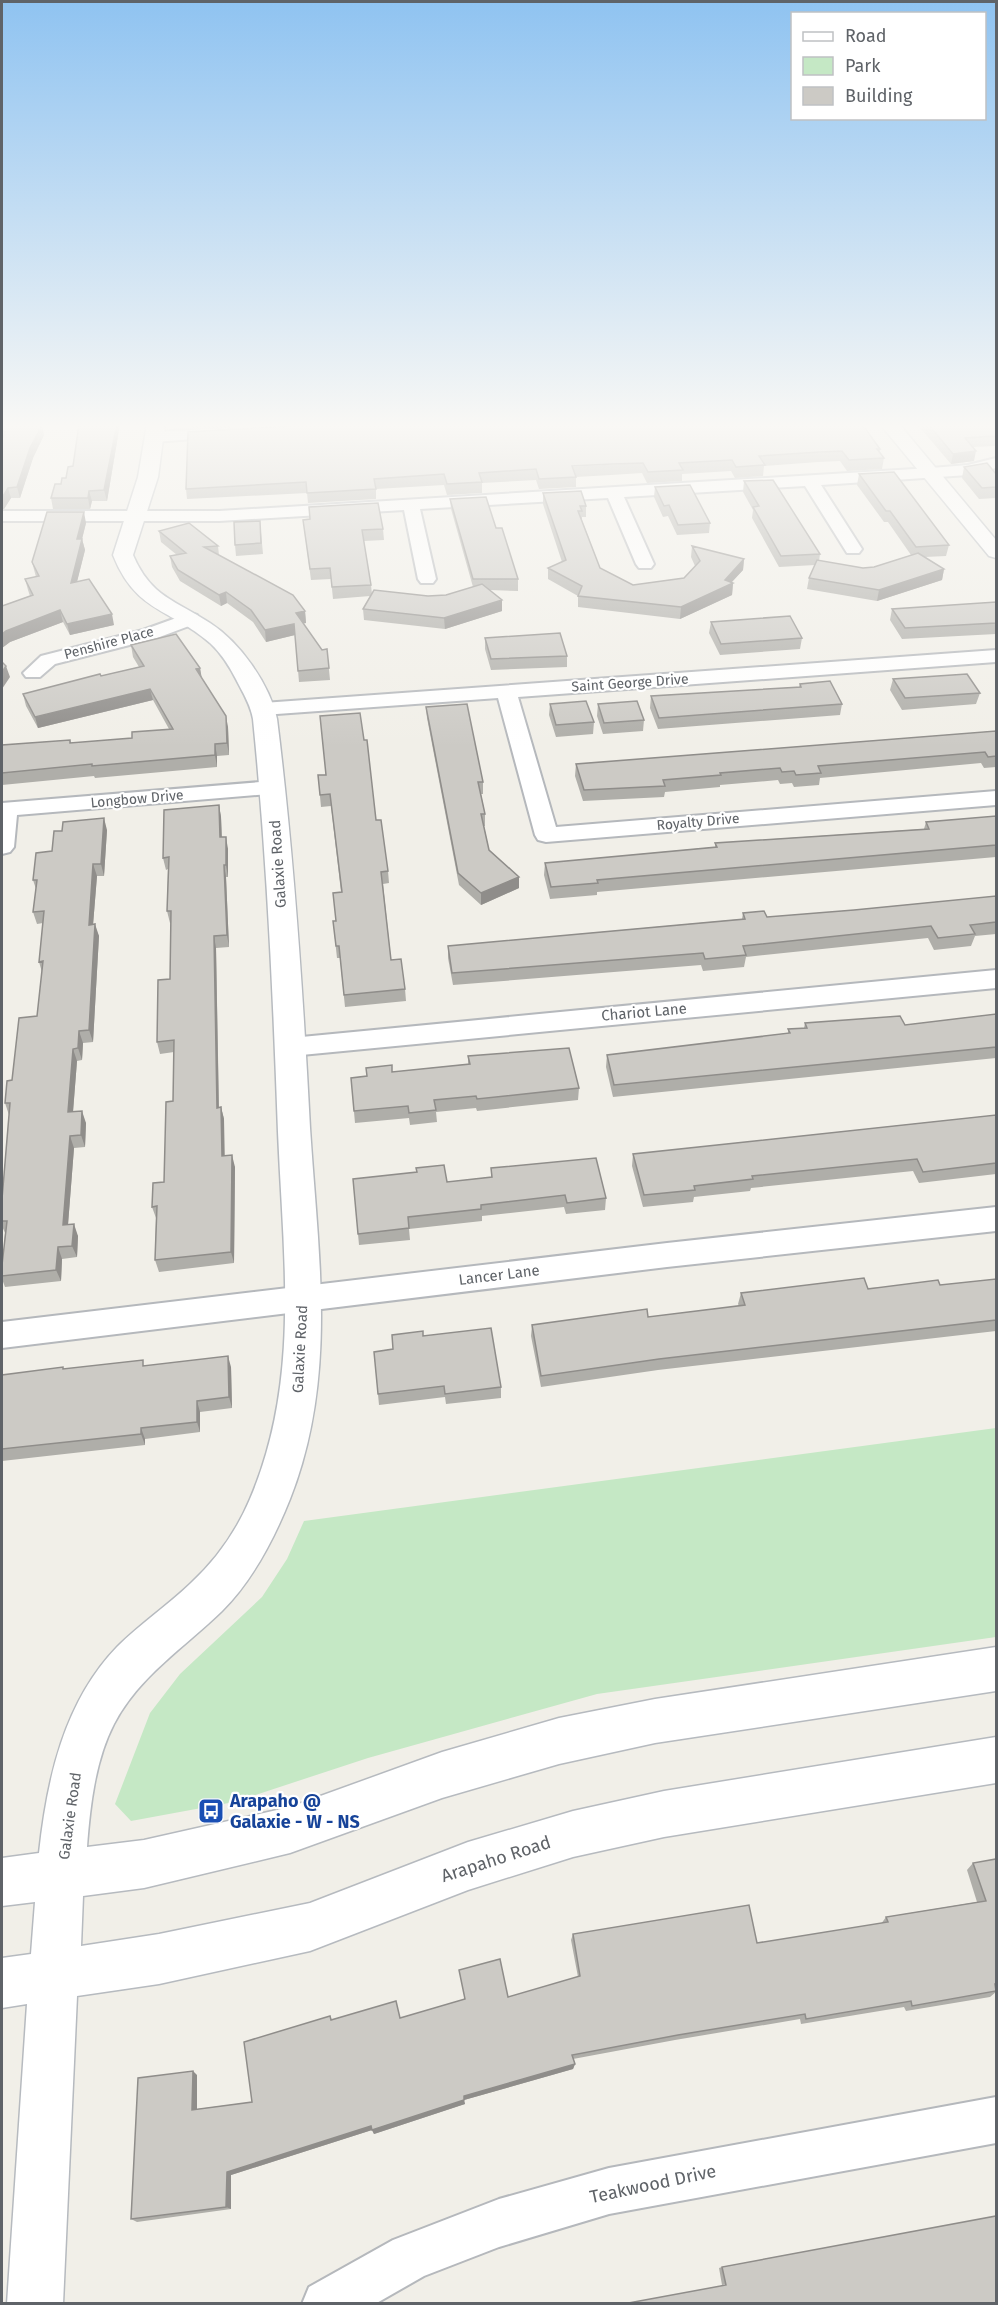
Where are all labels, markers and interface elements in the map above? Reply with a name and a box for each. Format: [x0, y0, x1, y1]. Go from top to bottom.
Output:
legend [791, 12, 986, 120]
text: Road [845, 25, 887, 47]
text: Park [845, 55, 881, 77]
text: Building [845, 85, 913, 107]
street label: Penshire Place [62, 623, 156, 663]
street label: Saint George Drive [571, 670, 689, 696]
street label: Longbow Drive [90, 786, 184, 812]
street label: Royalty Drive [656, 810, 740, 834]
street label: Galaxie Road [266, 819, 290, 909]
street label: Chariot Lane [600, 999, 688, 1025]
street label: Lancer Lane [457, 1261, 541, 1289]
street label: Galaxie Road [289, 1304, 311, 1394]
street label: Galaxie Road [55, 1771, 85, 1861]
place label: Arapaho @ Galaxie - W - NS [229, 1790, 360, 1833]
bus stop icon: Arapaho @ Galaxie - W - NS [196, 1796, 226, 1826]
street label: Arapaho Road [438, 1831, 554, 1887]
street label: Teakwood Drive [588, 2160, 718, 2208]

